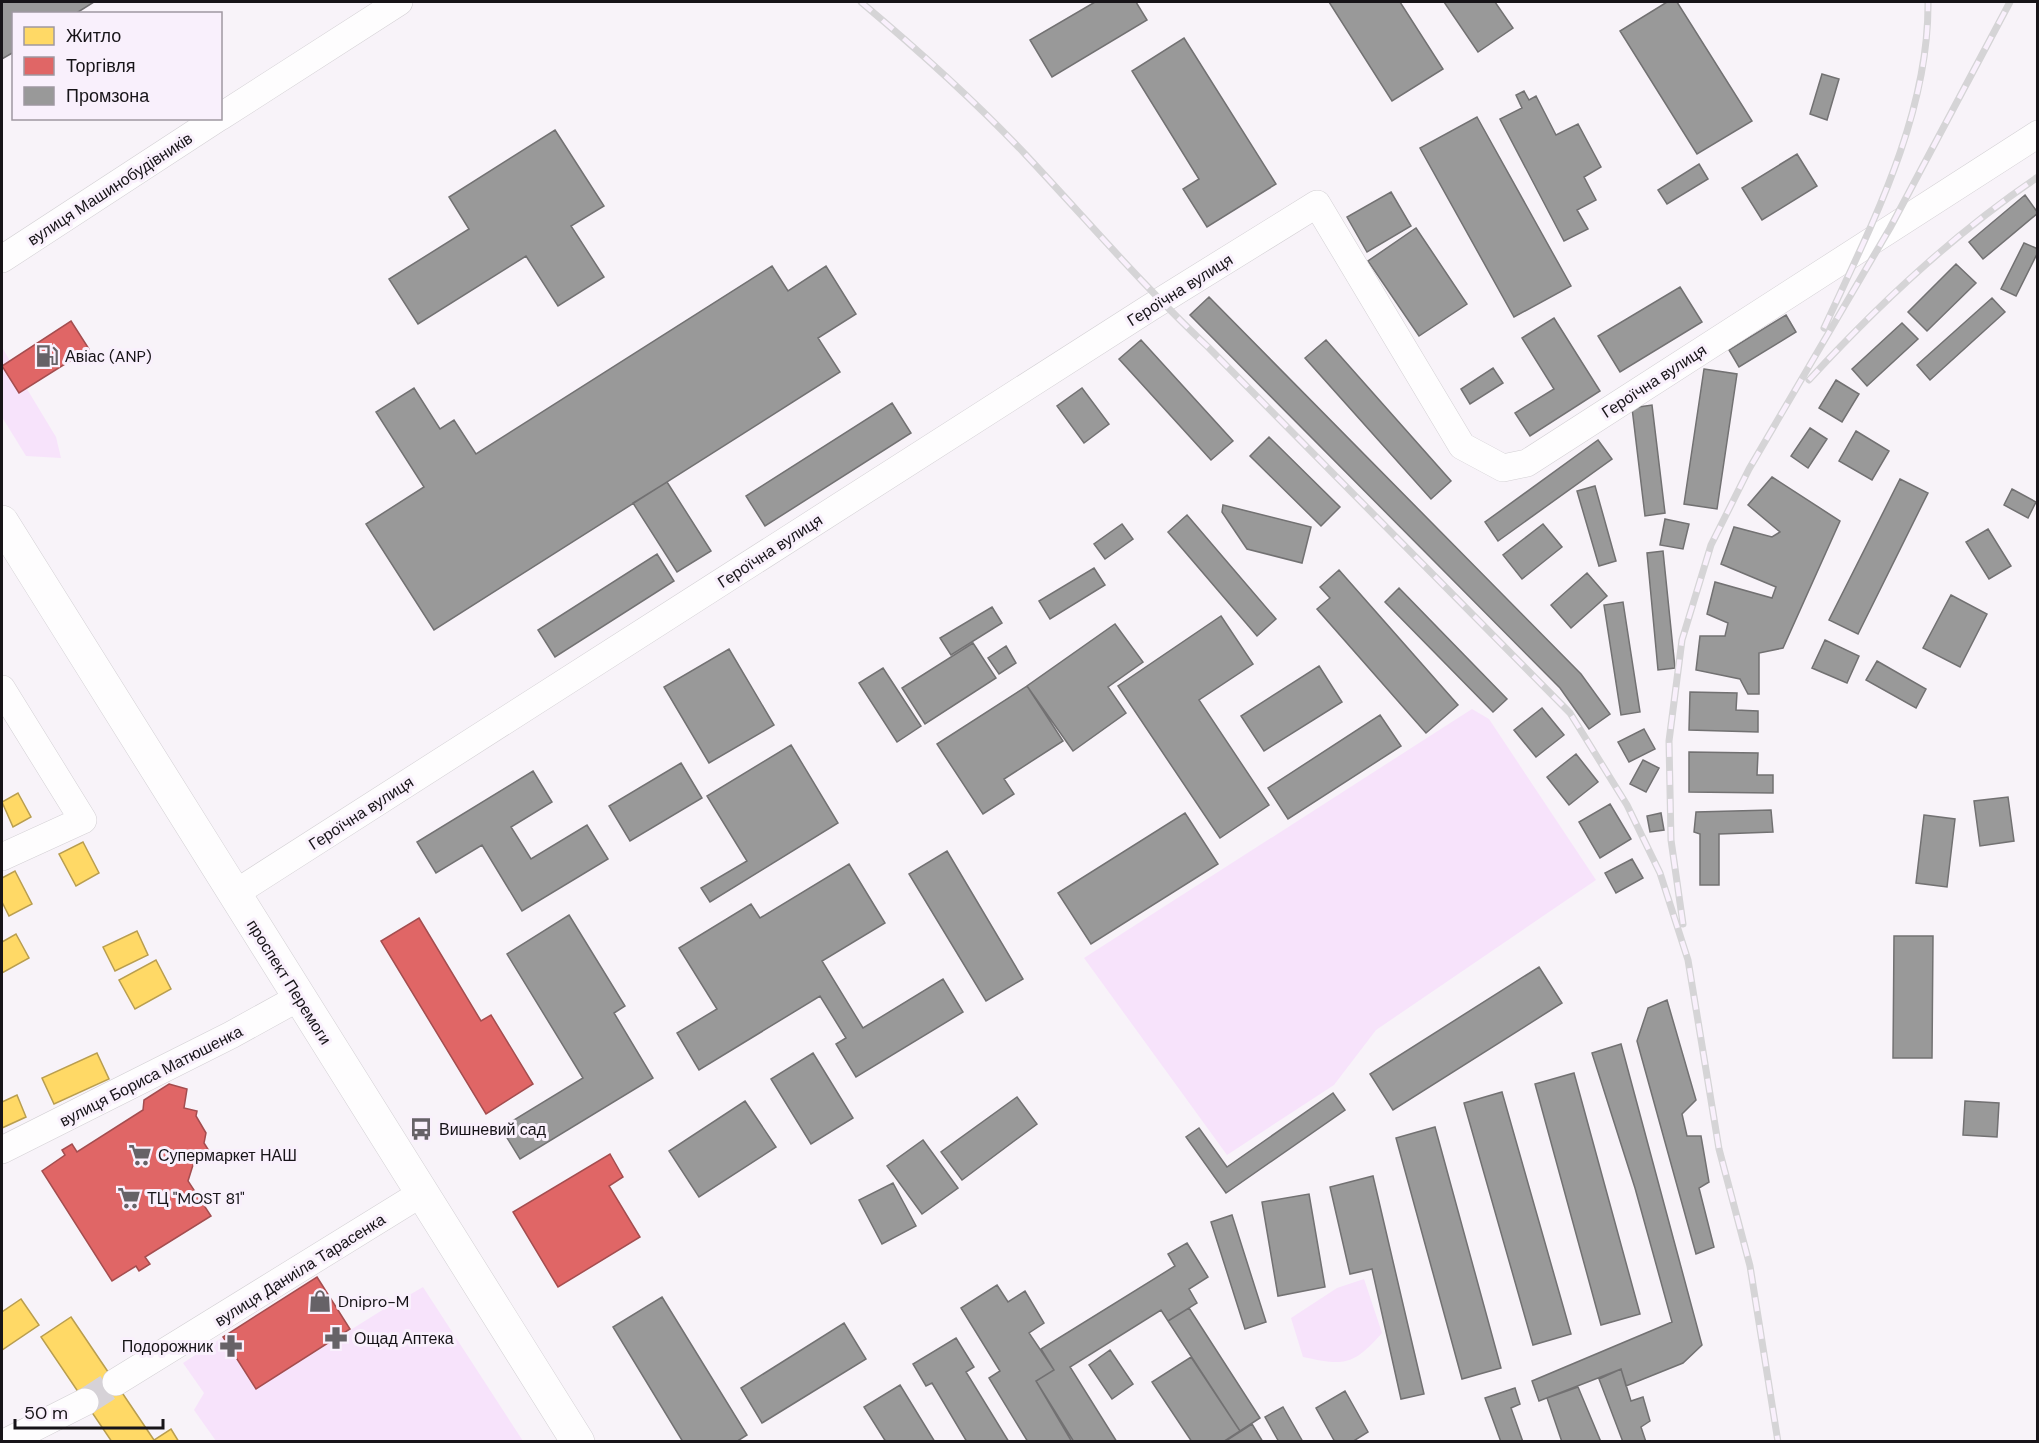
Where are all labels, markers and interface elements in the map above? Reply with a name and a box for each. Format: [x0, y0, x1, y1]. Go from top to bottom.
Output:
legend [12, 12, 222, 120]
text: Житло [66, 24, 121, 48]
text: Торгівля [66, 54, 136, 78]
text: Промзона [66, 84, 150, 108]
street label: вулиця Машинобудівників [24, 128, 196, 250]
street label: Героїчна вулиця [1123, 249, 1237, 331]
street label: Героїчна вулиця [1598, 339, 1710, 423]
fuel station icon: Авіас (ANP) [34, 343, 60, 369]
place label: Авіас (ANP) [65, 346, 152, 367]
street label: Героїчна вулиця [714, 509, 826, 593]
street label: Героїчна вулиця [305, 771, 417, 855]
street label: проспект Перемоги [242, 916, 336, 1048]
street label: вулиця Бориса Матюшенка [56, 1021, 246, 1131]
bus stop icon: Вишневий сад [408, 1116, 434, 1142]
place label: Вишневий сад [439, 1119, 547, 1140]
supermarket icon: Супермаркет НАШ [127, 1142, 153, 1168]
place label: Супермаркет НАШ [158, 1145, 297, 1166]
supermarket icon: ТЦ "MOST 81" [116, 1185, 142, 1211]
place label: ТЦ "MOST 81" [147, 1188, 245, 1209]
street label: вулиця Даниіла Тарасенка [211, 1209, 389, 1331]
shop icon: Dnipro-M [307, 1288, 333, 1314]
place label: Dnipro-M [338, 1291, 409, 1312]
pharmacy icon: Ощад Аптека [323, 1325, 349, 1351]
place label: Ощад Аптека [354, 1328, 454, 1349]
pharmacy icon: Подорожник [218, 1333, 244, 1359]
place label: Подорожник [122, 1336, 214, 1357]
scale bar [15, 1392, 164, 1430]
text: 50 m [24, 1401, 68, 1425]

